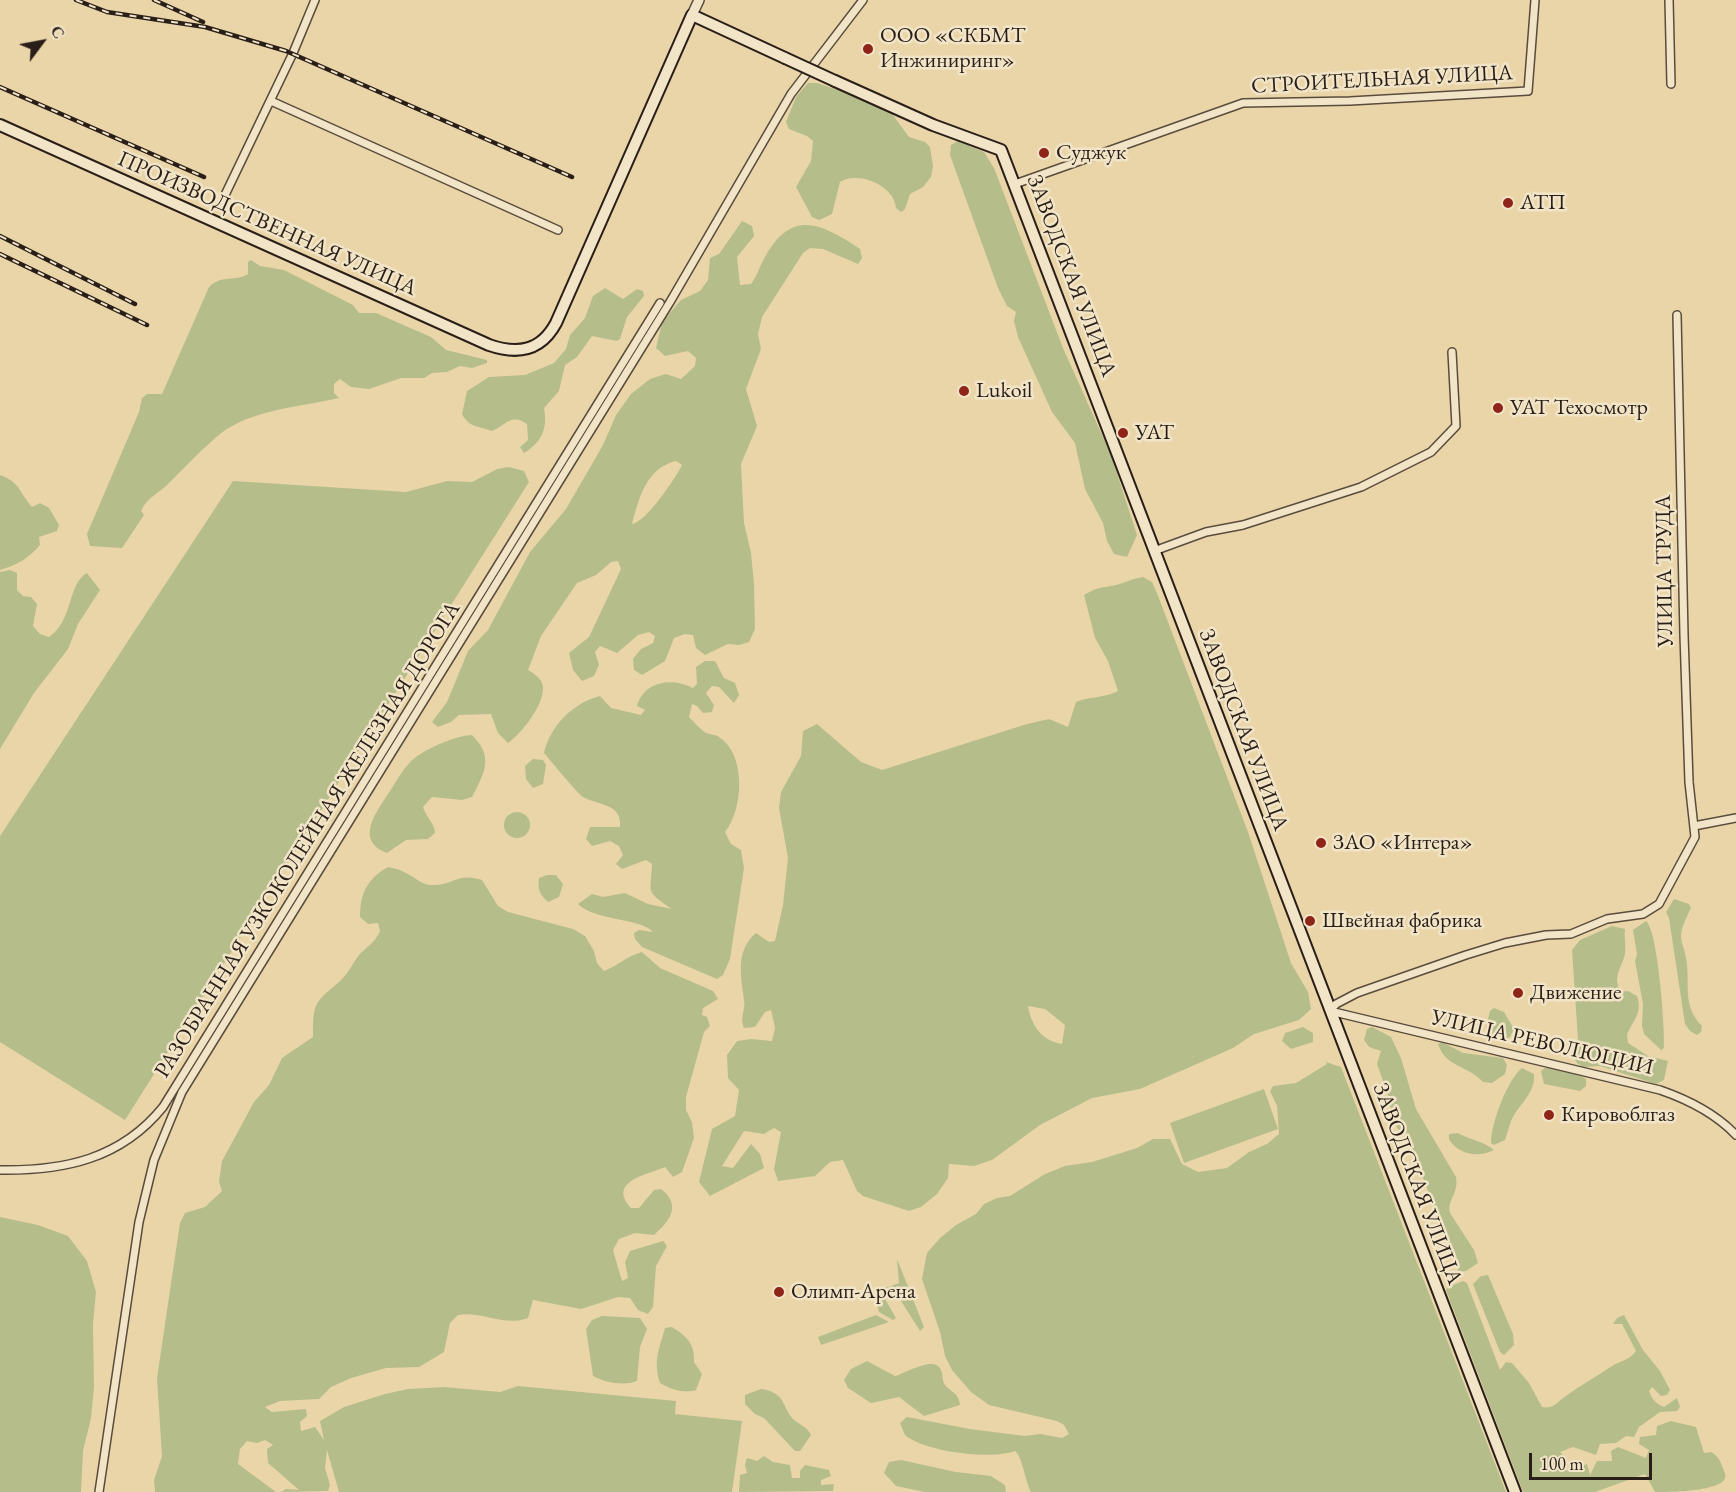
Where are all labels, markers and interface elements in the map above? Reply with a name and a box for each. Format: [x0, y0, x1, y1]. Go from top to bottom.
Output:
north arrow [12, 12, 72, 72]
text: С [46, 22, 70, 43]
place label: ООО «СКБМТ Инжиниринг» [880, 23, 1025, 74]
marker: ООО «СКБМТ Инжиниринг» [861, 42, 875, 56]
street label: СТРОИТЕЛЬНАЯ УЛИЦА [1250, 60, 1514, 100]
place label: Суджук [1056, 140, 1126, 166]
street label: ПРОИЗВОДСТВЕННАЯ УЛИЦА [113, 146, 421, 302]
marker: Суджук [1037, 146, 1051, 160]
street label: ЗАВОДСКАЯ УЛИЦА [1020, 171, 1122, 381]
place label: АТП [1520, 190, 1566, 216]
marker: АТП [1501, 196, 1515, 210]
place label: Lukoil [976, 378, 1032, 404]
marker: Lukoil [957, 384, 971, 398]
place label: УАТ Техосмотр [1510, 395, 1648, 421]
marker: УАТ Техосмотр [1491, 401, 1505, 415]
place label: УАТ [1135, 420, 1174, 446]
marker: УАТ [1116, 426, 1130, 440]
street label: УЛИЦА ТРУДА [1650, 494, 1680, 648]
street label: РАЗОБРАННАЯ УЗКОКОЛЕЙНАЯ ЖЕЛЕЗНАЯ ДОРОГА [149, 597, 467, 1083]
street label: ЗАВОДСКАЯ УЛИЦА [1192, 625, 1294, 835]
place label: ЗАО «Интера» [1333, 830, 1473, 856]
marker: ЗАО «Интера» [1314, 836, 1328, 850]
place label: Швейная фабрика [1322, 908, 1482, 934]
marker: Швейная фабрика [1303, 914, 1317, 928]
place label: Движение [1530, 980, 1622, 1006]
marker: Движение [1511, 986, 1525, 1000]
street label: УЛИЦА РЕВОЛЮЦИИ [1428, 1005, 1656, 1081]
street label: ЗАВОДСКАЯ УЛИЦА [1366, 1079, 1468, 1289]
place label: Кировоблгаз [1561, 1102, 1675, 1128]
marker: Кировоблгаз [1542, 1108, 1556, 1122]
place label: Олимп-Арена [791, 1279, 916, 1305]
marker: Олимп-Арена [772, 1285, 786, 1299]
scale bar [1532, 1441, 1655, 1479]
text: 100 m [1540, 1452, 1584, 1475]

